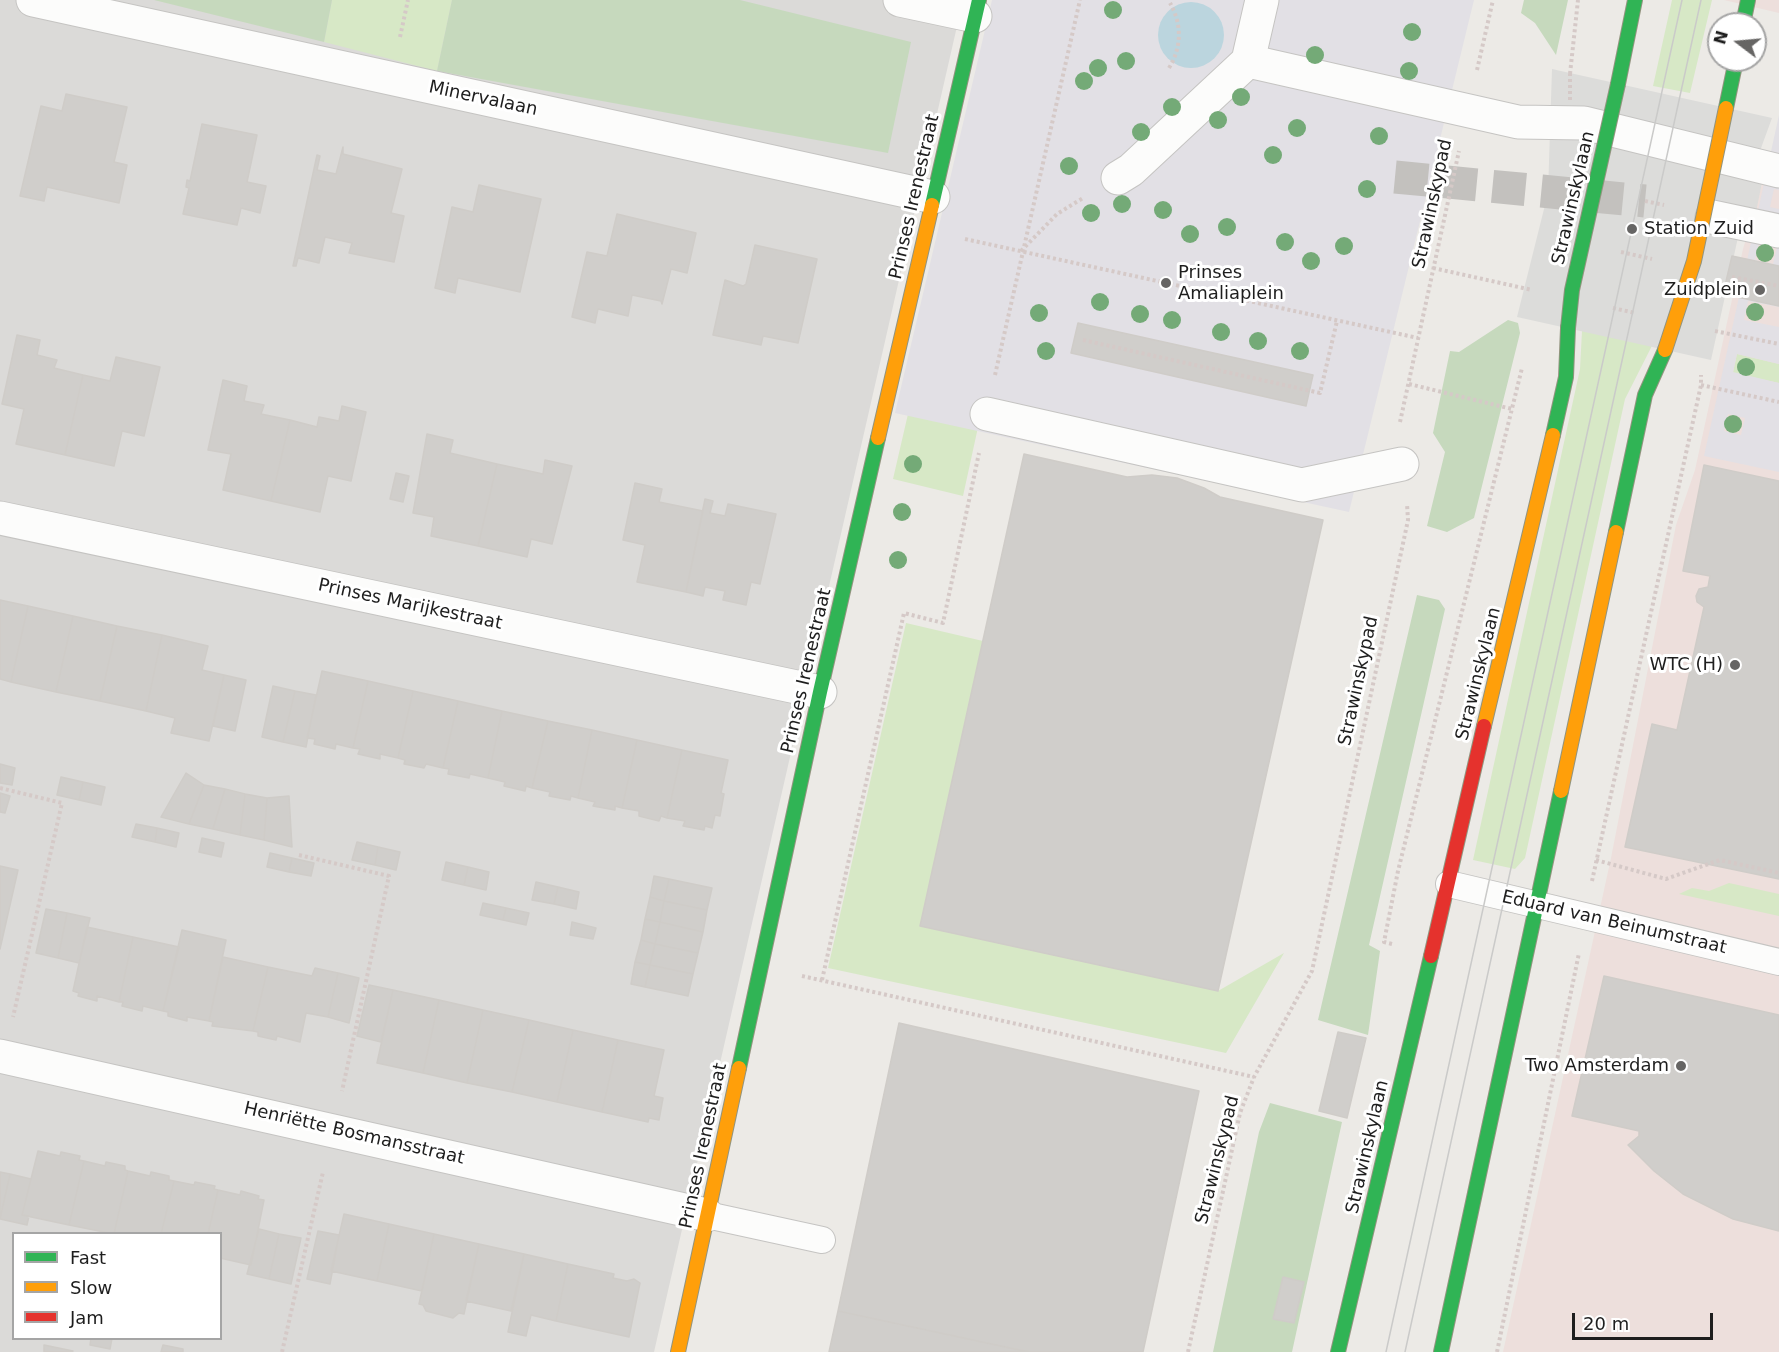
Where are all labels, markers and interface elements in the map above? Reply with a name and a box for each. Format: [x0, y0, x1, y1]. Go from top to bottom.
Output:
north arrow [1707, 12, 1767, 72]
text: N [1710, 28, 1732, 47]
street label: Minervalaan [427, 77, 539, 121]
street label: Prinses Irenestraat [885, 112, 945, 282]
street label: Strawinskylaan [1548, 129, 1600, 267]
street label: Strawinskypad [1409, 137, 1457, 271]
place label: Station Zuid [1644, 218, 1754, 240]
marker: Station Zuid [1625, 222, 1639, 236]
place label: Prinses Amaliaplein [1178, 262, 1284, 304]
marker: Prinses Amaliaplein [1159, 276, 1173, 290]
place label: Zuidplein [1664, 279, 1748, 301]
marker: Zuidplein [1753, 283, 1767, 297]
street label: Prinses Marijkestraat [316, 575, 504, 635]
street label: Prinses Irenestraat [777, 586, 837, 756]
street label: Strawinskylaan [1452, 605, 1506, 743]
street label: Strawinskypad [1335, 614, 1383, 748]
place label: WTC (H) [1649, 654, 1723, 676]
marker: WTC (H) [1728, 658, 1742, 672]
street label: Eduard van Beinumstraat [1500, 887, 1728, 959]
place label: Two Amsterdam [1525, 1055, 1669, 1077]
marker: Two Amsterdam [1674, 1059, 1688, 1073]
street label: Prinses Irenestraat [676, 1061, 732, 1231]
street label: Strawinskylaan [1342, 1078, 1394, 1216]
street label: Strawinskypad [1192, 1093, 1244, 1227]
street label: Henriëtte Bosmansstraat [242, 1098, 466, 1170]
legend [12, 1232, 222, 1340]
text: Fast [70, 1247, 106, 1268]
text: Slow [70, 1277, 112, 1298]
scale bar [1575, 1301, 1716, 1339]
text: Jam [70, 1307, 104, 1328]
text: 20 m [1583, 1313, 1629, 1334]

